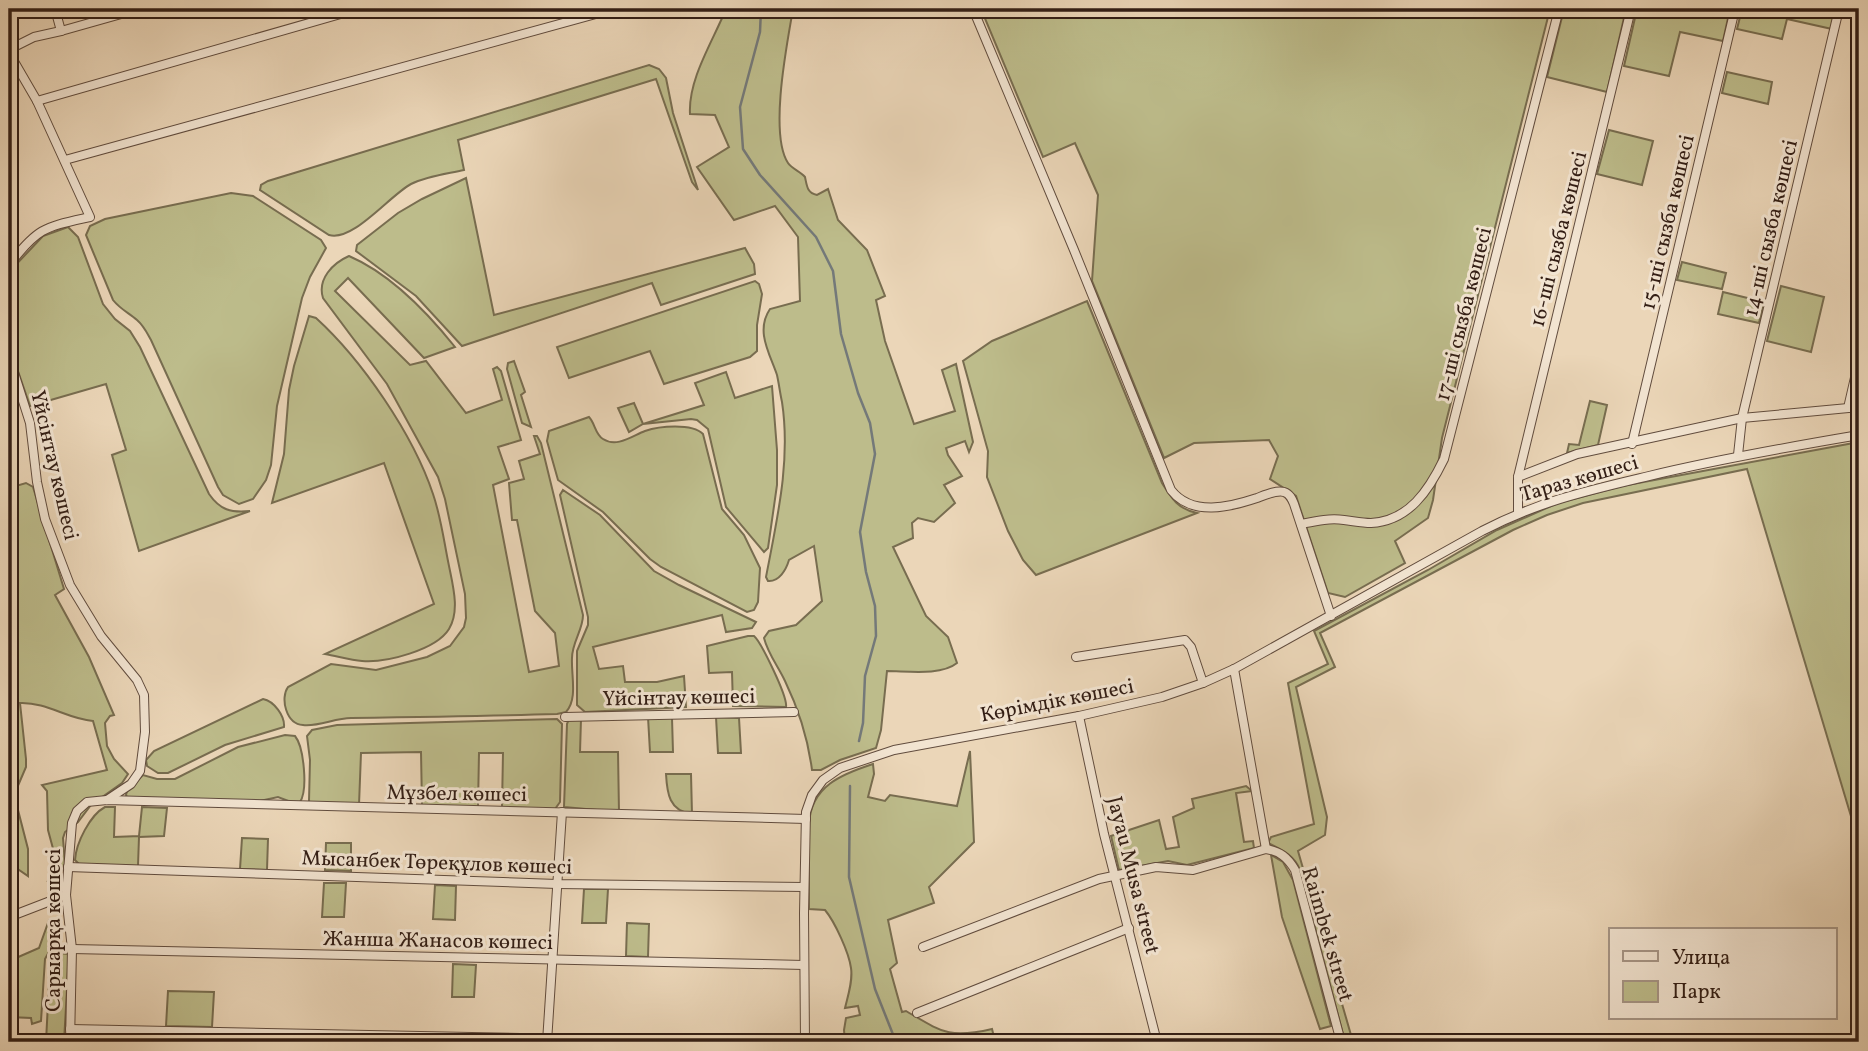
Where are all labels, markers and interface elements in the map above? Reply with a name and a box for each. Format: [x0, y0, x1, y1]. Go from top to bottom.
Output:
street label: 15-ші сызба көшесі [1634, 132, 1703, 313]
street label: 14-ші сызба көшесі [1737, 137, 1806, 320]
street label: 16-ші сызба көшесі [1524, 148, 1595, 330]
street label: 17-ші сызба көшесі [1429, 224, 1500, 404]
street label: Үйсінтау көшесі [22, 387, 85, 543]
street label: Тараз көшесі [1517, 449, 1642, 510]
street label: Көрімдік көшесі [978, 672, 1137, 731]
street label: Үйсінтау көшесі [602, 683, 756, 714]
street label: Мұзбел көшесі [386, 779, 528, 810]
street label: Jayau Musa street [1099, 793, 1166, 957]
street label: Мысанбек Төреқұлов көшесі [301, 844, 573, 883]
street label: Сарыарқа көшесі [40, 848, 69, 1012]
street label: Raimbek street [1293, 863, 1360, 1005]
street label: Жанша Жанасов көшесі [323, 925, 553, 958]
legend [1609, 928, 1836, 1020]
text: Улица [1672, 944, 1730, 973]
text: Парк [1672, 978, 1721, 1007]

